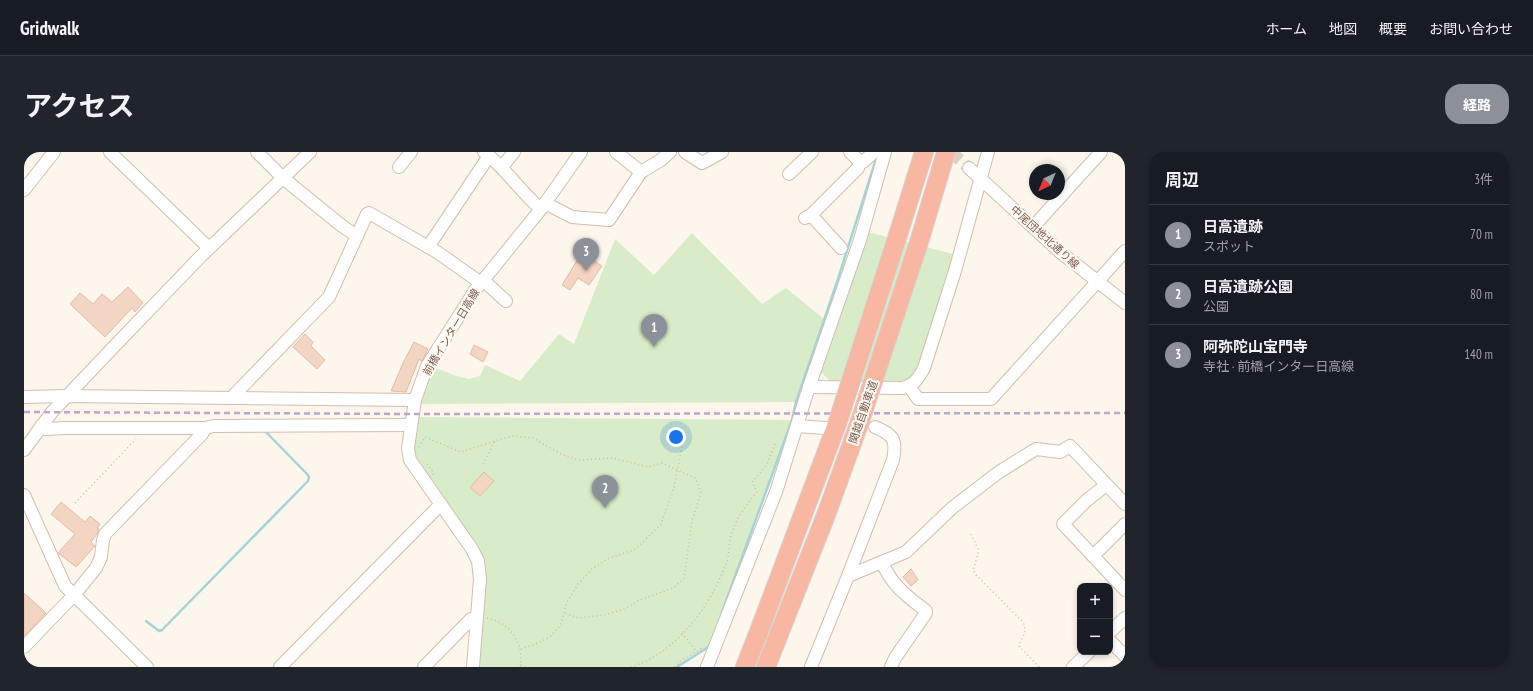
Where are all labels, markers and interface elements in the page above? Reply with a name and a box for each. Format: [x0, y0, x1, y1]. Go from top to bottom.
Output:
text: Gridwalk [20, 16, 79, 40]
text: ホーム [1265, 20, 1307, 38]
text: 地図 [1329, 20, 1357, 38]
text: 概要 [1379, 20, 1407, 38]
text: お問い合わせ [1429, 20, 1513, 38]
button: 経路 [1445, 84, 1509, 124]
text: アクセス [24, 87, 135, 124]
north arrow [1029, 164, 1065, 200]
text: 周辺 [1165, 169, 1199, 191]
text: 3件 [1474, 171, 1493, 188]
street label: 中尾団地北通り線 [1008, 202, 1082, 272]
text: 日高遺跡 [1203, 217, 1263, 236]
text: 1 [1175, 226, 1181, 243]
text: 70 m [1470, 226, 1493, 243]
pin: 3 [573, 238, 599, 271]
text: スポット [1203, 238, 1255, 255]
text: 日高遺跡公園 [1203, 277, 1293, 296]
street label: 前橋インター日高線 [420, 286, 482, 378]
text: 2 [1175, 286, 1181, 303]
text: 80 m [1470, 286, 1493, 303]
text: 公園 [1203, 298, 1229, 315]
pin: 1 [641, 314, 667, 347]
text: 阿弥陀山宝門寺 [1203, 337, 1308, 356]
text: 3 [1175, 346, 1181, 363]
text: 140 m [1464, 346, 1493, 363]
text: 寺社 · 前橋インター日高線 [1203, 358, 1354, 375]
street label: 関越自動車道 [846, 379, 880, 445]
your location [666, 427, 686, 447]
pin: 2 [592, 475, 618, 508]
map controls [1077, 583, 1113, 655]
button: + [1077, 583, 1113, 619]
button: − [1077, 619, 1113, 655]

